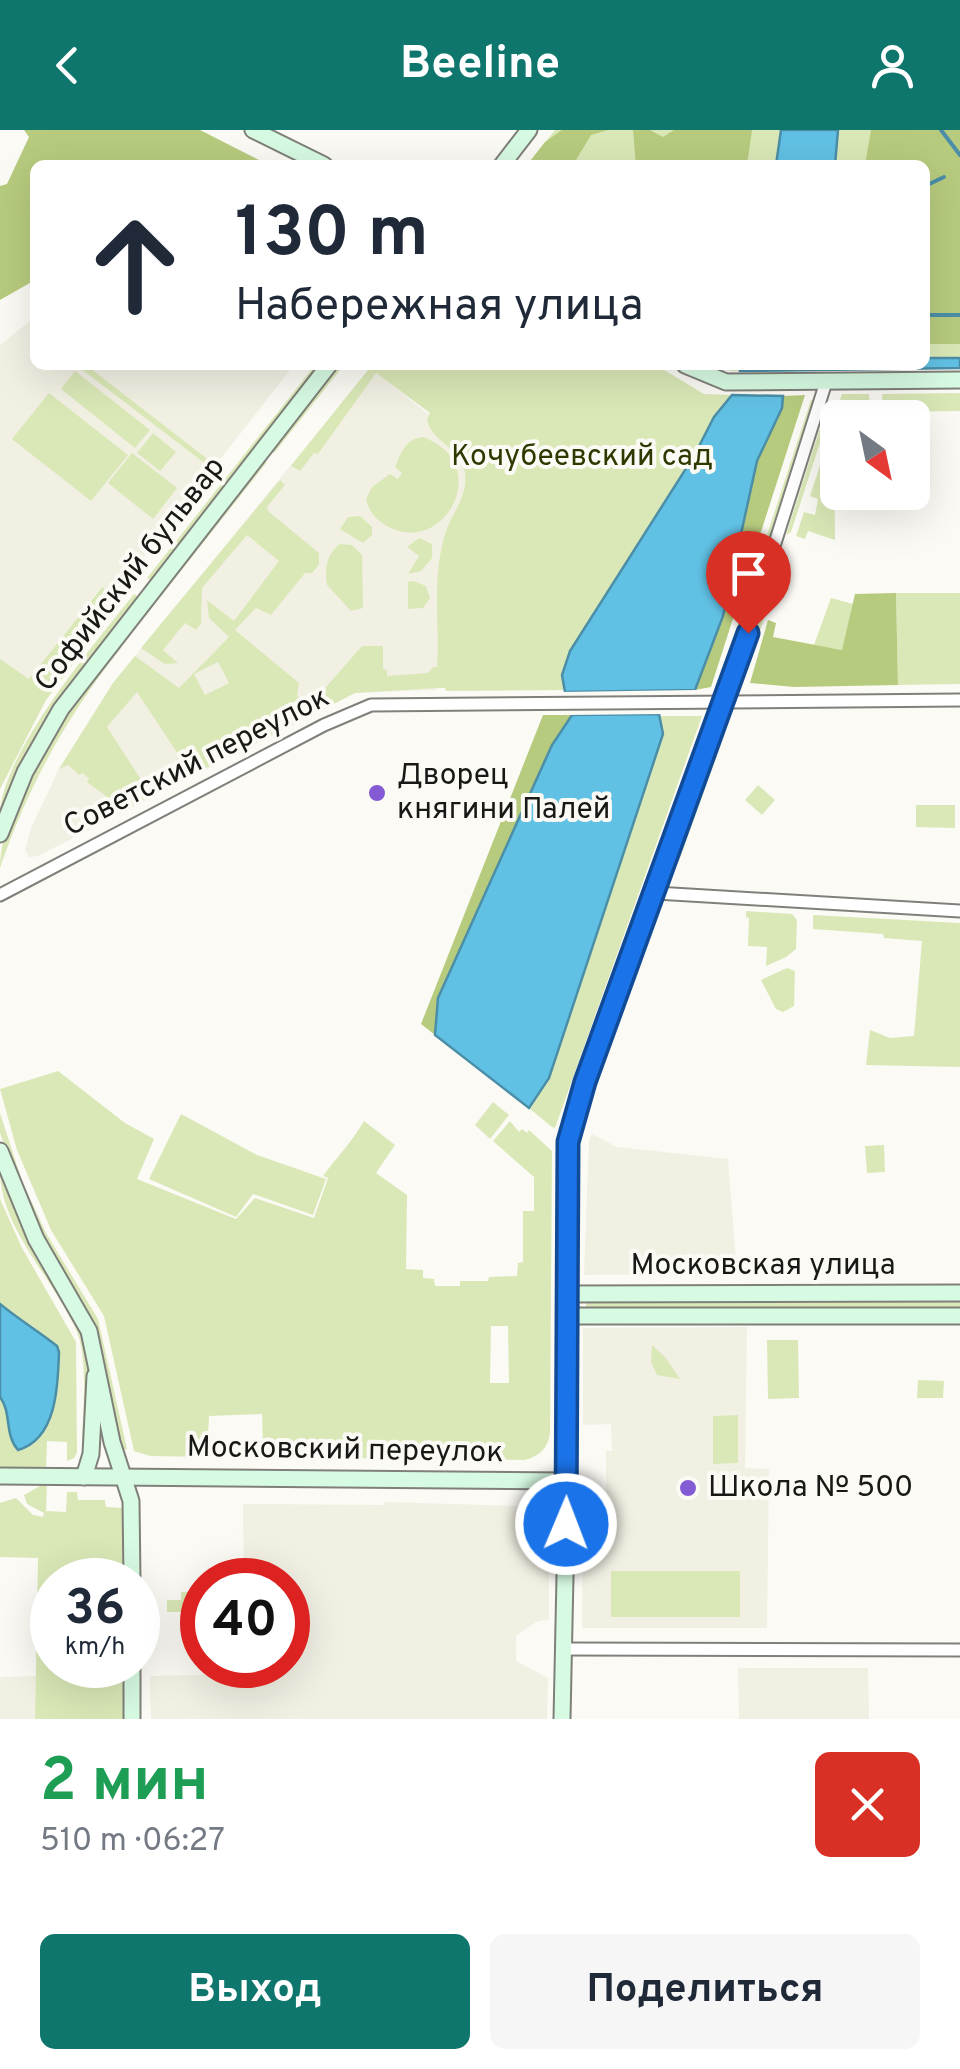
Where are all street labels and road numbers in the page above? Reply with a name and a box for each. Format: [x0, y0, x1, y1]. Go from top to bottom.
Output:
street label: Софийский бульвар [28, 450, 234, 700]
street label: Советский переулок [58, 680, 336, 846]
street label: Московская улица [630, 1248, 896, 1285]
street label: Московский переулок [186, 1430, 504, 1472]

